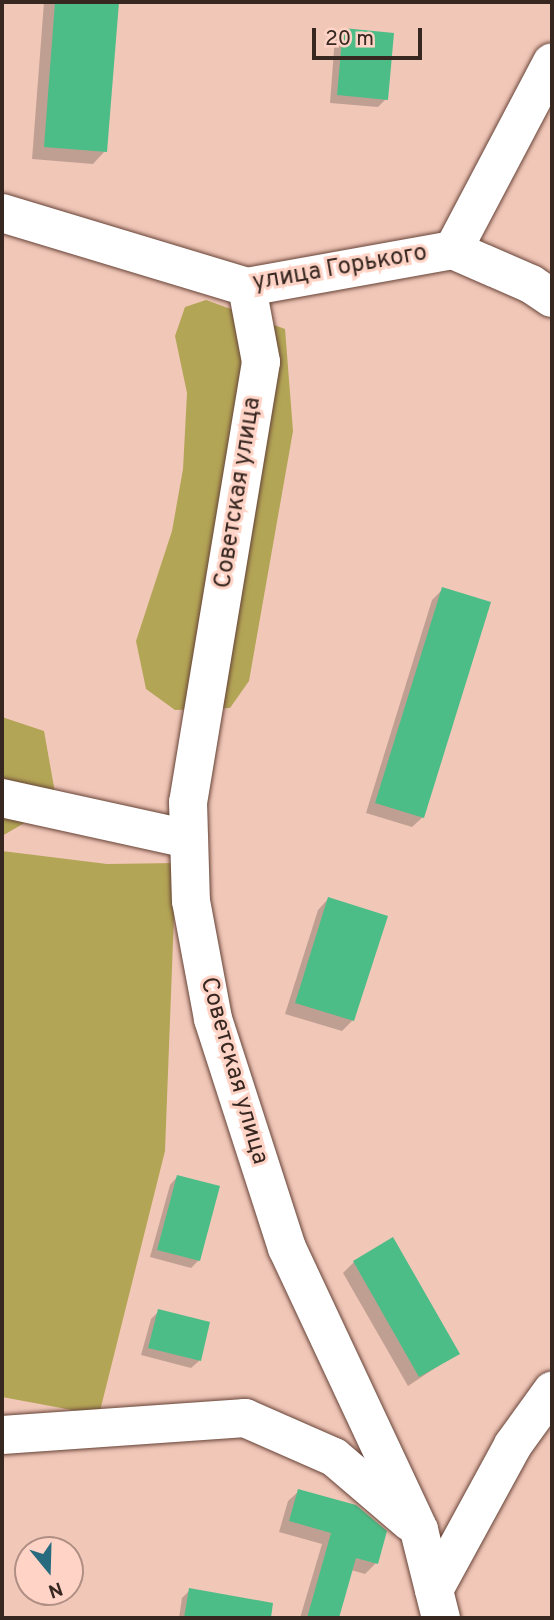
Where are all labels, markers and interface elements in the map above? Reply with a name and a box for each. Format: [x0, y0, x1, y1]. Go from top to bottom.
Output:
scale bar [316, 14, 426, 58]
text: 20 m [325, 26, 374, 53]
street label: улица Горького [251, 239, 429, 299]
street label: Советская улица [210, 395, 268, 591]
street label: Советская улица [193, 974, 273, 1168]
north arrow [14, 1536, 84, 1606]
text: N [45, 1575, 66, 1603]

